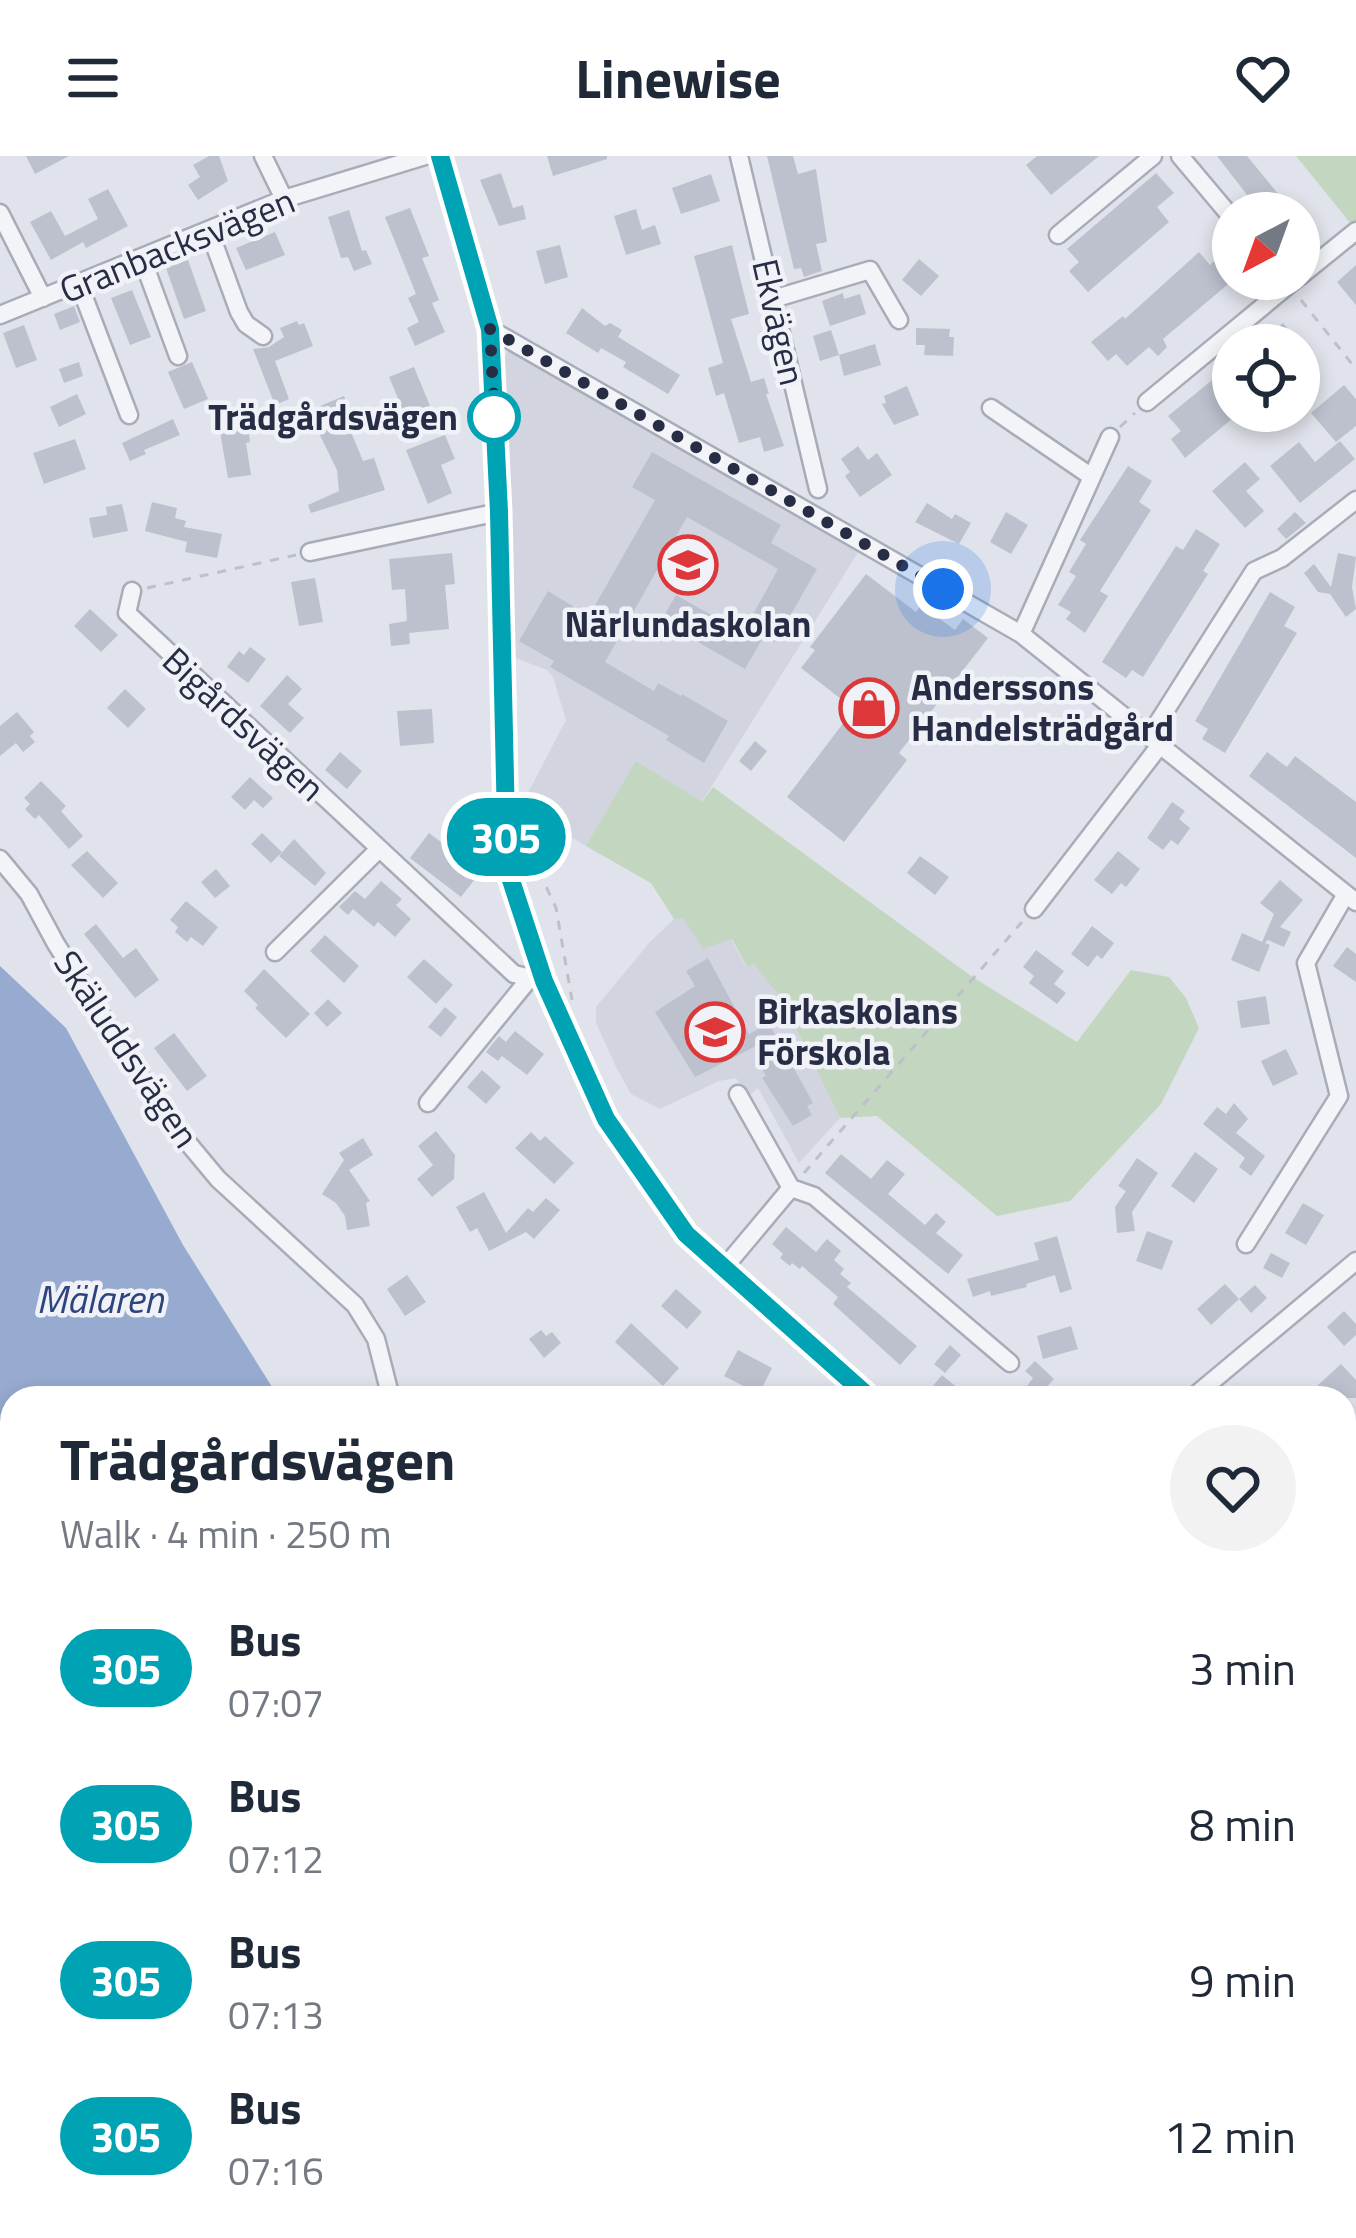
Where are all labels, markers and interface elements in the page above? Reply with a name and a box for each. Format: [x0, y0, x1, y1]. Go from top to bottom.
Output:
text: Linewise [575, 37, 781, 119]
icon: menu [60, 45, 126, 111]
icon: heart [1230, 45, 1296, 111]
street label: Granbacksvägen [51, 172, 303, 317]
north arrow [1212, 192, 1320, 300]
map controls [1212, 192, 1320, 432]
street label: Ekvägen [738, 253, 821, 391]
button: locate [1212, 324, 1320, 432]
place label: Trädgårdsvägen [208, 389, 458, 444]
marker: Trädgårdsvägen [469, 392, 519, 442]
school or university icon: Närlundaskolan [657, 534, 719, 596]
your location [913, 559, 973, 619]
place label: Närlundaskolan [565, 596, 811, 651]
street label: Bigårdsvägen [151, 634, 338, 814]
place label: Anderssons Handelsträdgård [911, 659, 1174, 755]
shop icon: Anderssons Handelsträdgård [838, 677, 900, 739]
line badge: 305 [437, 798, 575, 876]
text: 305 [471, 805, 541, 869]
street label: Skäluddsvägen [41, 939, 214, 1159]
place label: Birkaskolans Förskola [757, 983, 958, 1079]
school or university icon: Birkaskolans Förskola [684, 1001, 746, 1063]
water label: Mälaren [37, 1269, 165, 1328]
text: Trädgårdsvägen [60, 1415, 456, 1502]
button: heart [1170, 1425, 1296, 1551]
text: Walk · 4 min · 250 m [60, 1504, 392, 1563]
text: Bus [228, 1605, 302, 1673]
text: 3 min [1189, 1634, 1296, 1702]
text: 305 [91, 1636, 161, 1700]
text: 07:07 [228, 1673, 324, 1732]
text: Bus [228, 1761, 302, 1829]
text: 8 min [1189, 1790, 1296, 1858]
text: 305 [91, 1792, 161, 1856]
text: 07:12 [228, 1829, 324, 1888]
text: Bus [228, 1917, 302, 1985]
text: 9 min [1189, 1946, 1296, 2014]
text: 305 [91, 1948, 161, 2012]
text: 07:13 [228, 1985, 324, 2044]
text: Bus [228, 2073, 302, 2141]
text: 12 min [1164, 2102, 1296, 2170]
text: 305 [91, 2104, 161, 2168]
text: 07:16 [228, 2141, 324, 2200]

